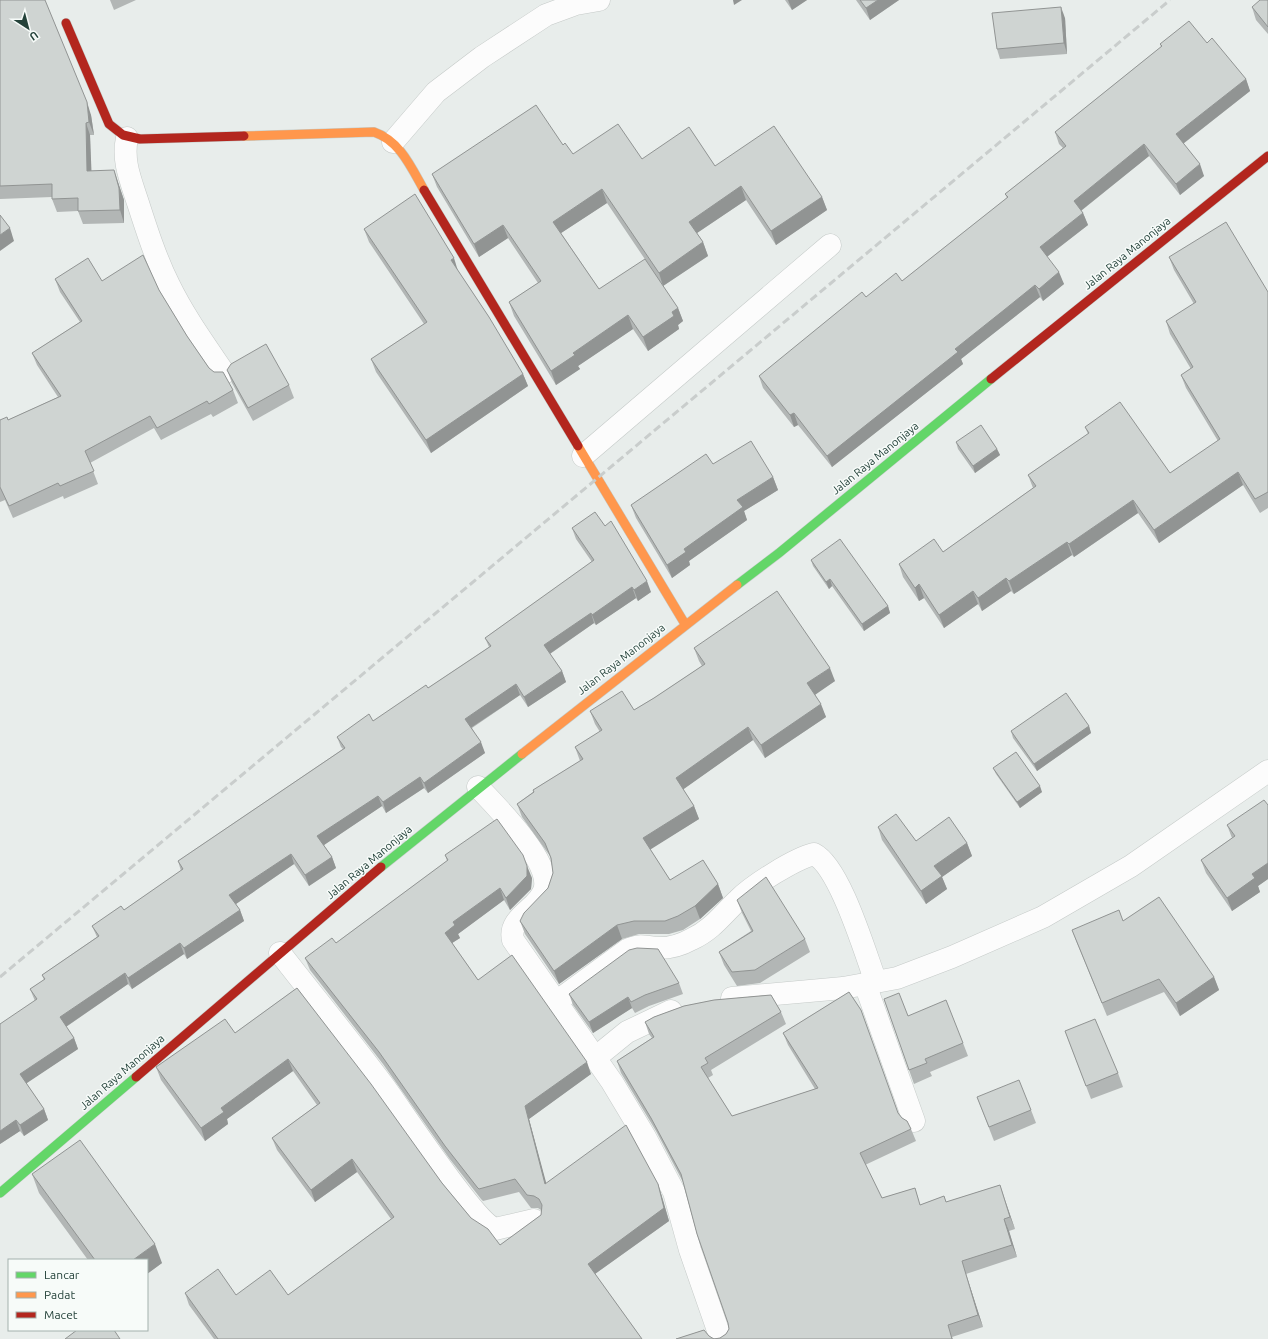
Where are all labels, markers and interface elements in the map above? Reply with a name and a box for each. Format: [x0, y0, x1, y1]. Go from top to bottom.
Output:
north arrow [8, 8, 48, 48]
text: U [27, 29, 41, 43]
street label: Jalan Raya Manonjaya [1081, 214, 1173, 292]
street label: Jalan Raya Manonjaya [829, 419, 921, 497]
street label: Jalan Raya Manonjaya [575, 621, 667, 697]
street label: Jalan Raya Manonjaya [324, 823, 414, 901]
street label: Jalan Raya Manonjaya [77, 1032, 167, 1112]
legend [8, 1259, 148, 1331]
text: Lancar [44, 1268, 80, 1281]
text: Padat [44, 1288, 75, 1301]
text: Macet [44, 1308, 78, 1321]

